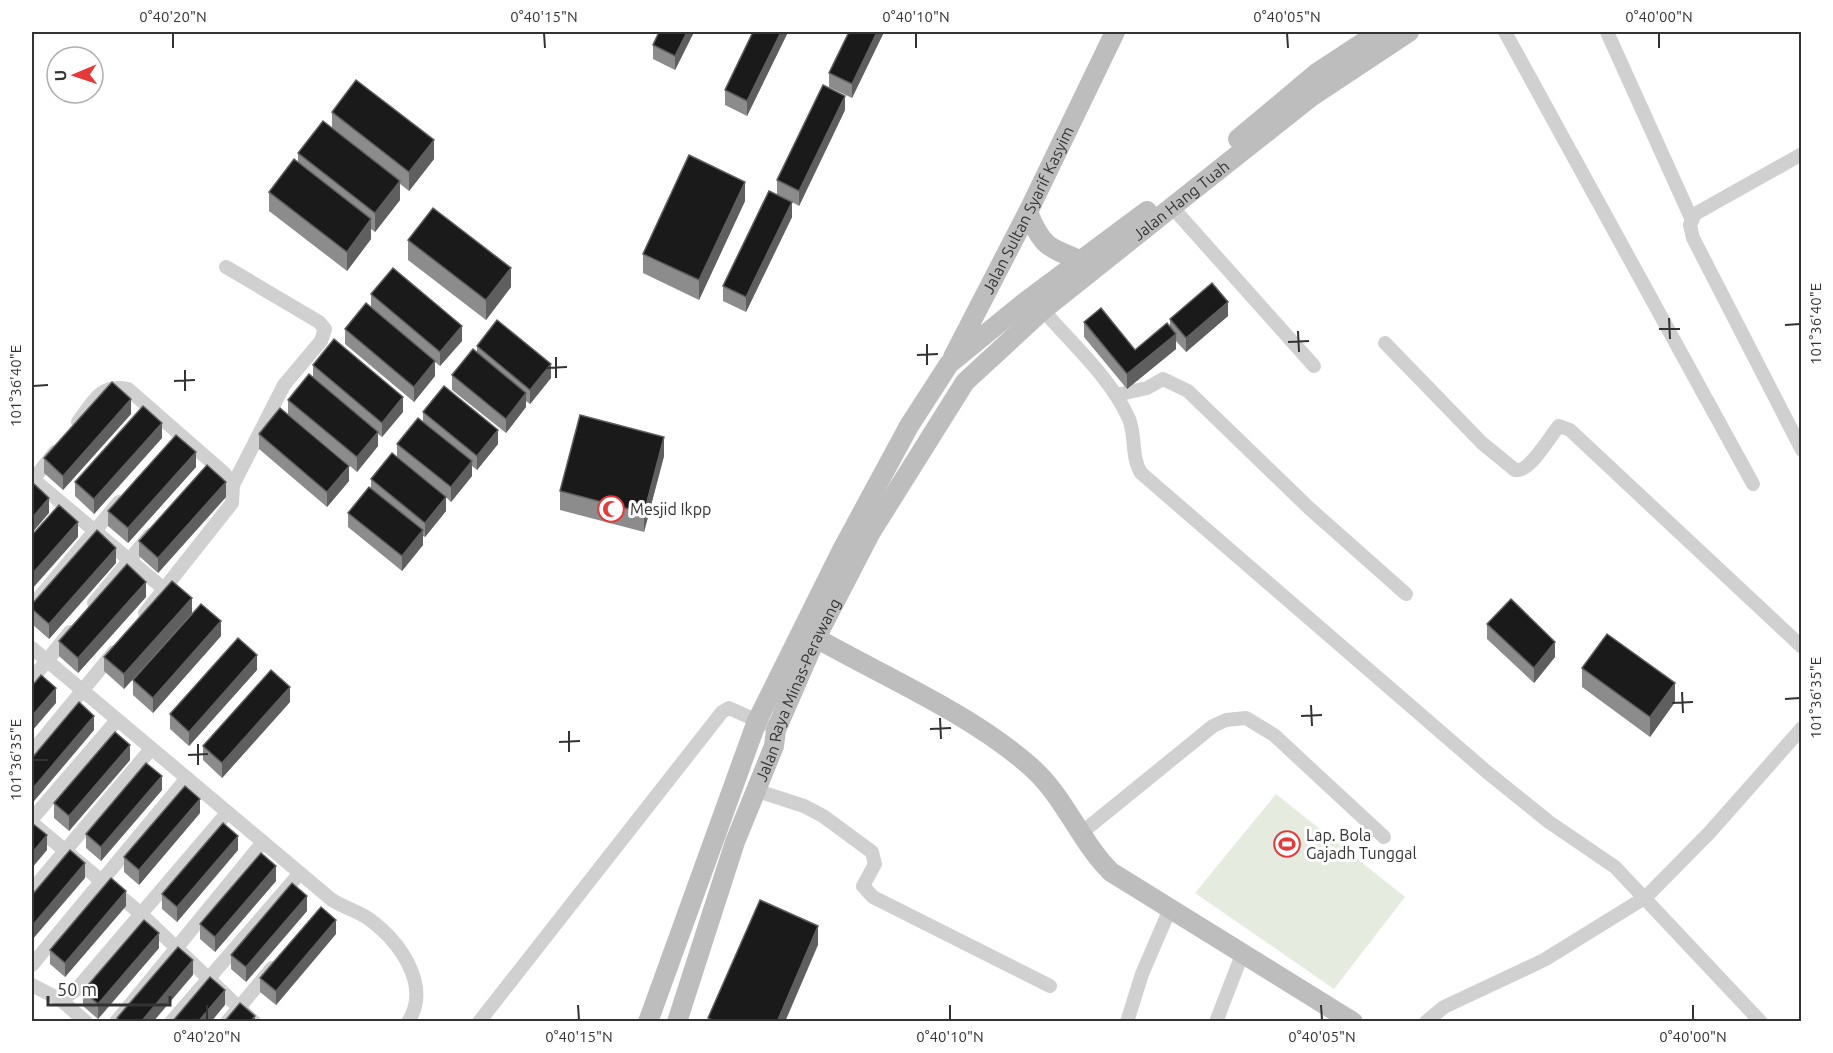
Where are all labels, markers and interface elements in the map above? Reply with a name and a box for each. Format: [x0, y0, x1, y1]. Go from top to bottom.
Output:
text: 0°40'20"N [139, 8, 207, 25]
text: 0°40'15"N [510, 8, 578, 25]
text: 0°40'10"N [882, 8, 950, 25]
text: 0°40'05"N [1253, 8, 1321, 25]
text: 0°40'00"N [1625, 8, 1693, 25]
north arrow [45, 45, 105, 105]
text: U [51, 70, 69, 81]
street label: Jalan Sultan Syarif Kasyim [978, 123, 1077, 297]
street label: Jalan Hang Tuah [1129, 156, 1233, 244]
text: 101°36'40"E [1807, 283, 1824, 365]
text: 101°36'40"E [7, 345, 24, 427]
mosque icon: Mesjid Ikpp [596, 494, 626, 524]
place label: Mesjid Ikpp [630, 500, 711, 518]
street label: Jalan Raya Minas-Perawang [752, 595, 844, 784]
text: 101°36'35"E [1807, 657, 1824, 739]
text: 101°36'35"E [7, 719, 24, 801]
place label: Lap. Bola Gajadh Tunggal [1306, 826, 1417, 862]
sports icon: Lap. Bola Gajadh Tunggal [1272, 829, 1302, 859]
scale bar [48, 969, 170, 1007]
text: 50 m [57, 979, 97, 999]
text: 0°40'20"N [173, 1028, 241, 1045]
text: 0°40'15"N [545, 1028, 613, 1045]
text: 0°40'10"N [916, 1028, 984, 1045]
text: 0°40'05"N [1288, 1028, 1356, 1045]
text: 0°40'00"N [1659, 1028, 1727, 1045]

